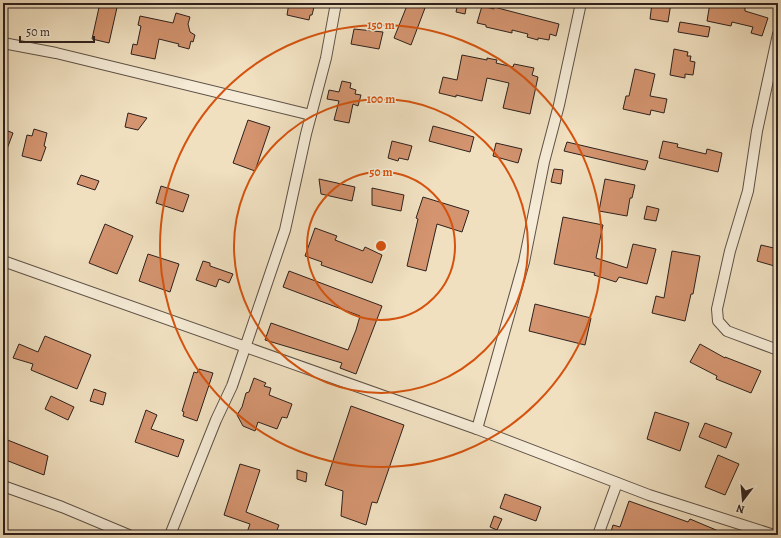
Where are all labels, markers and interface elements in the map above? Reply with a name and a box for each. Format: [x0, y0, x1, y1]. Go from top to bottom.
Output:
text: 150 m [367, 17, 395, 33]
scale bar [20, 18, 94, 44]
text: 50 m [26, 24, 50, 40]
text: 100 m [367, 91, 395, 107]
text: 50 m [369, 164, 393, 180]
centre of rings [374, 239, 388, 253]
north arrow [723, 480, 763, 520]
text: N [734, 501, 746, 517]

